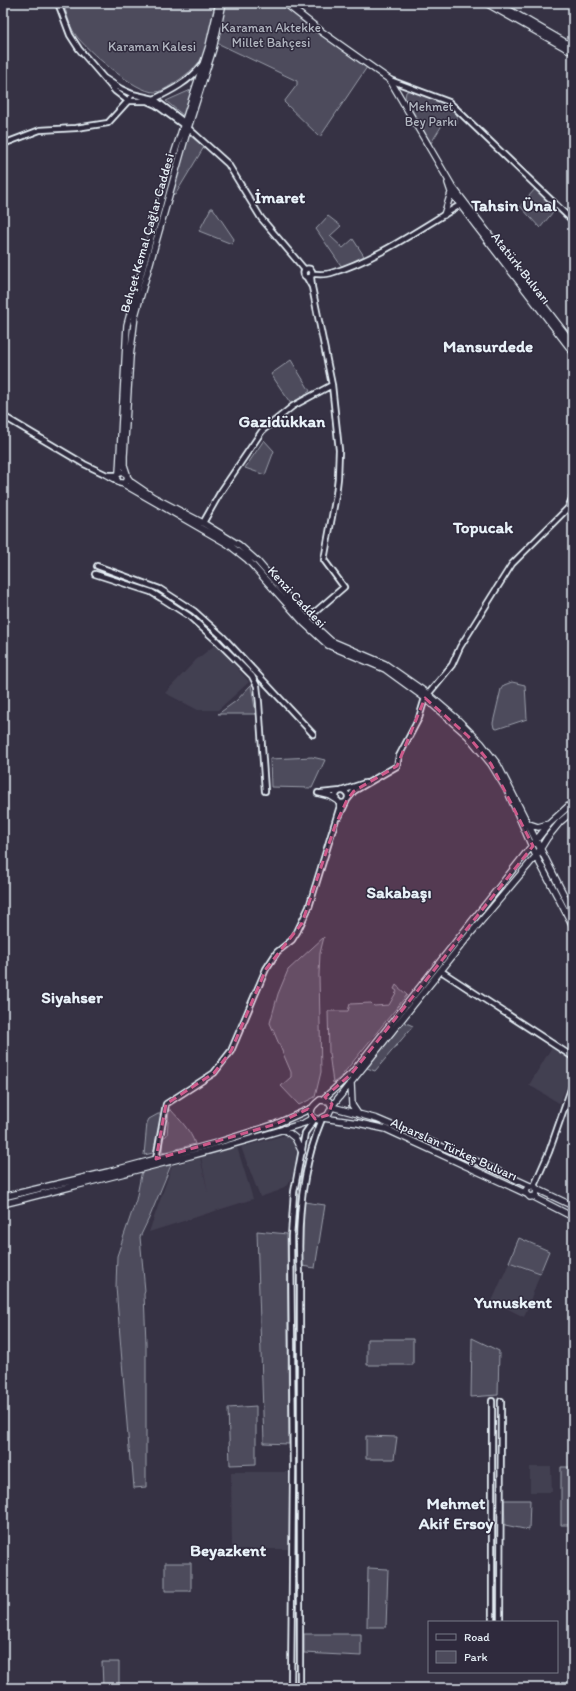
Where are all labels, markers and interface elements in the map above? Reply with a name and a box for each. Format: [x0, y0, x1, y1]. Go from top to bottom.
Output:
park label: Karaman Aktekke Millet Bahçesi [221, 20, 321, 50]
park label: Karaman Kalesi [108, 39, 196, 54]
park label: Mehmet Bey Parkı [405, 99, 457, 129]
street label: Behçet Kemal Çağlar Caddesi [117, 152, 177, 314]
district label: İmaret [255, 187, 306, 207]
district label: Tahsin Ünal [470, 195, 557, 215]
street label: Atatürk Bulvarı [488, 229, 554, 307]
district label: Mansurdede [443, 336, 533, 356]
district label: Gazidükkan [239, 411, 326, 431]
district label: Topucak [452, 517, 513, 538]
street label: Kenzi Caddesi [265, 563, 329, 631]
district label: Sakabaşı [366, 882, 432, 903]
district label: Siyahser [41, 987, 103, 1008]
street label: Alparslan Türkeş Bulvarı [388, 1114, 520, 1184]
district label: Yunuskent [473, 1292, 553, 1312]
district label: Mehmet Akif Ersoy [418, 1493, 494, 1534]
district label: Beyazkent [190, 1540, 267, 1561]
legend [428, 1621, 558, 1673]
text: Road [464, 1630, 490, 1644]
text: Park [464, 1650, 488, 1664]

